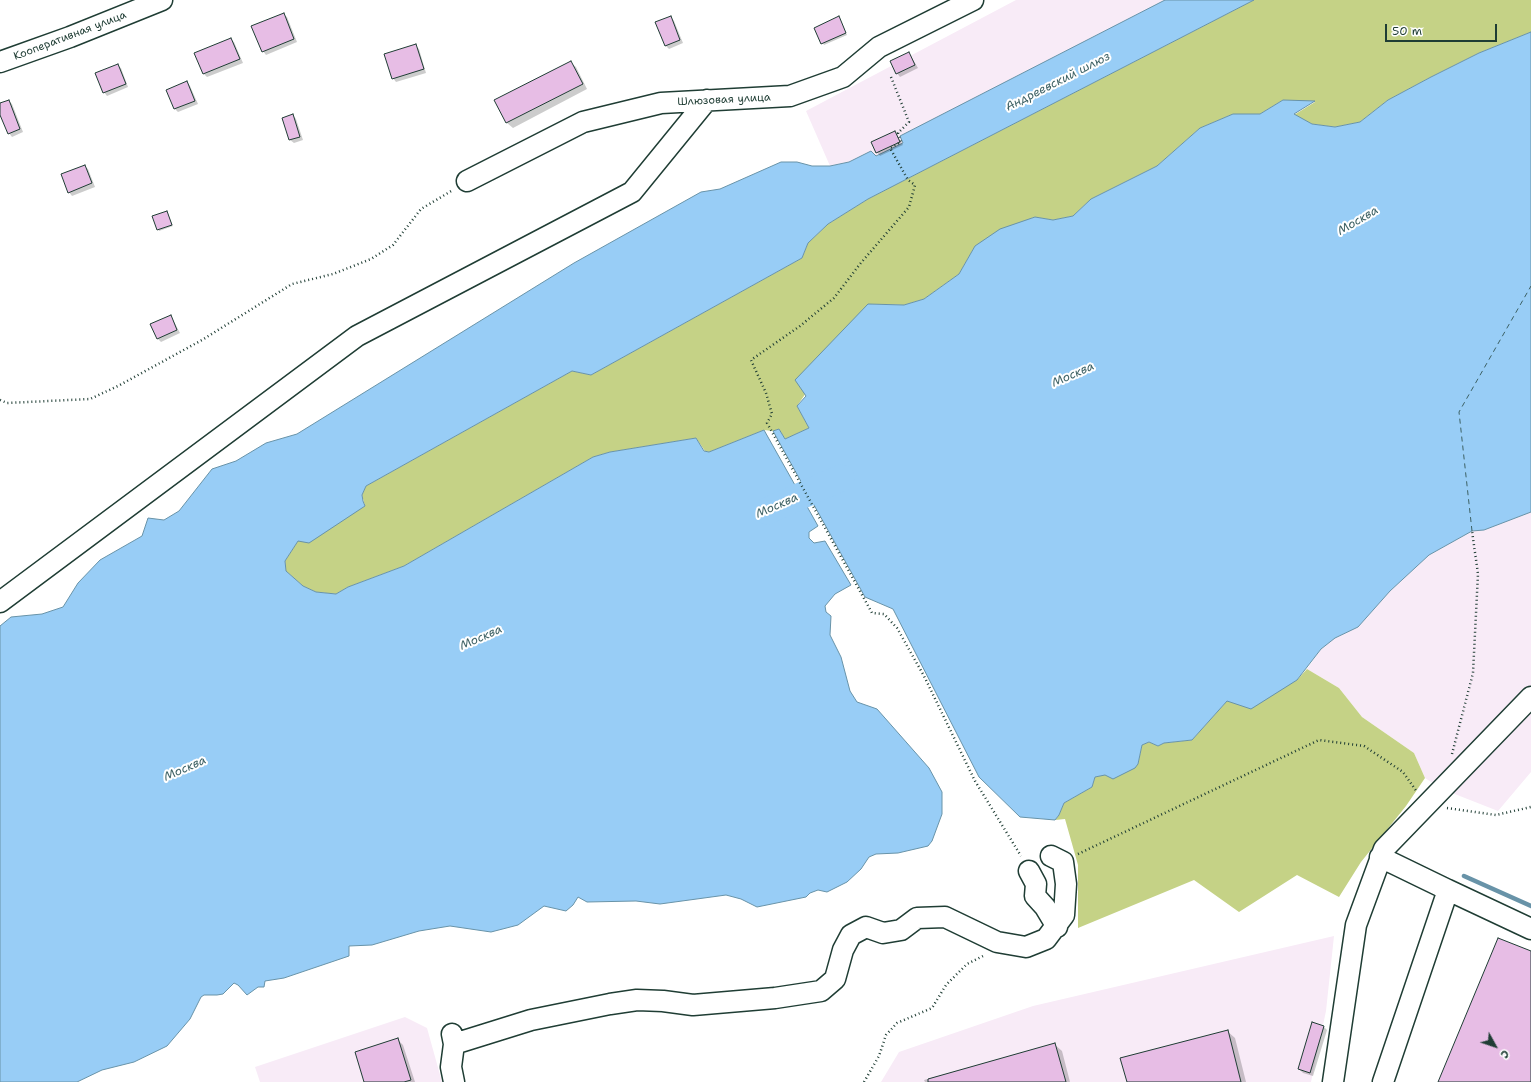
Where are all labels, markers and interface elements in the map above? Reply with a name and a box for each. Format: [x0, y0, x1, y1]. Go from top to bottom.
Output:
street label: Кооперативная улица [12, 8, 128, 64]
scale bar [1387, 16, 1499, 42]
text: 50 m [1392, 23, 1422, 39]
water label: Андреевский шлюз [1003, 49, 1113, 115]
street label: Шлюзовая улица [677, 91, 771, 109]
water label: Москва [1335, 203, 1381, 239]
water label: Москва [1049, 359, 1097, 391]
water label: Москва [753, 490, 801, 522]
water label: Москва [457, 622, 505, 654]
water label: Москва [161, 753, 209, 785]
north arrow [1475, 1026, 1515, 1066]
text: С [1497, 1047, 1513, 1061]

